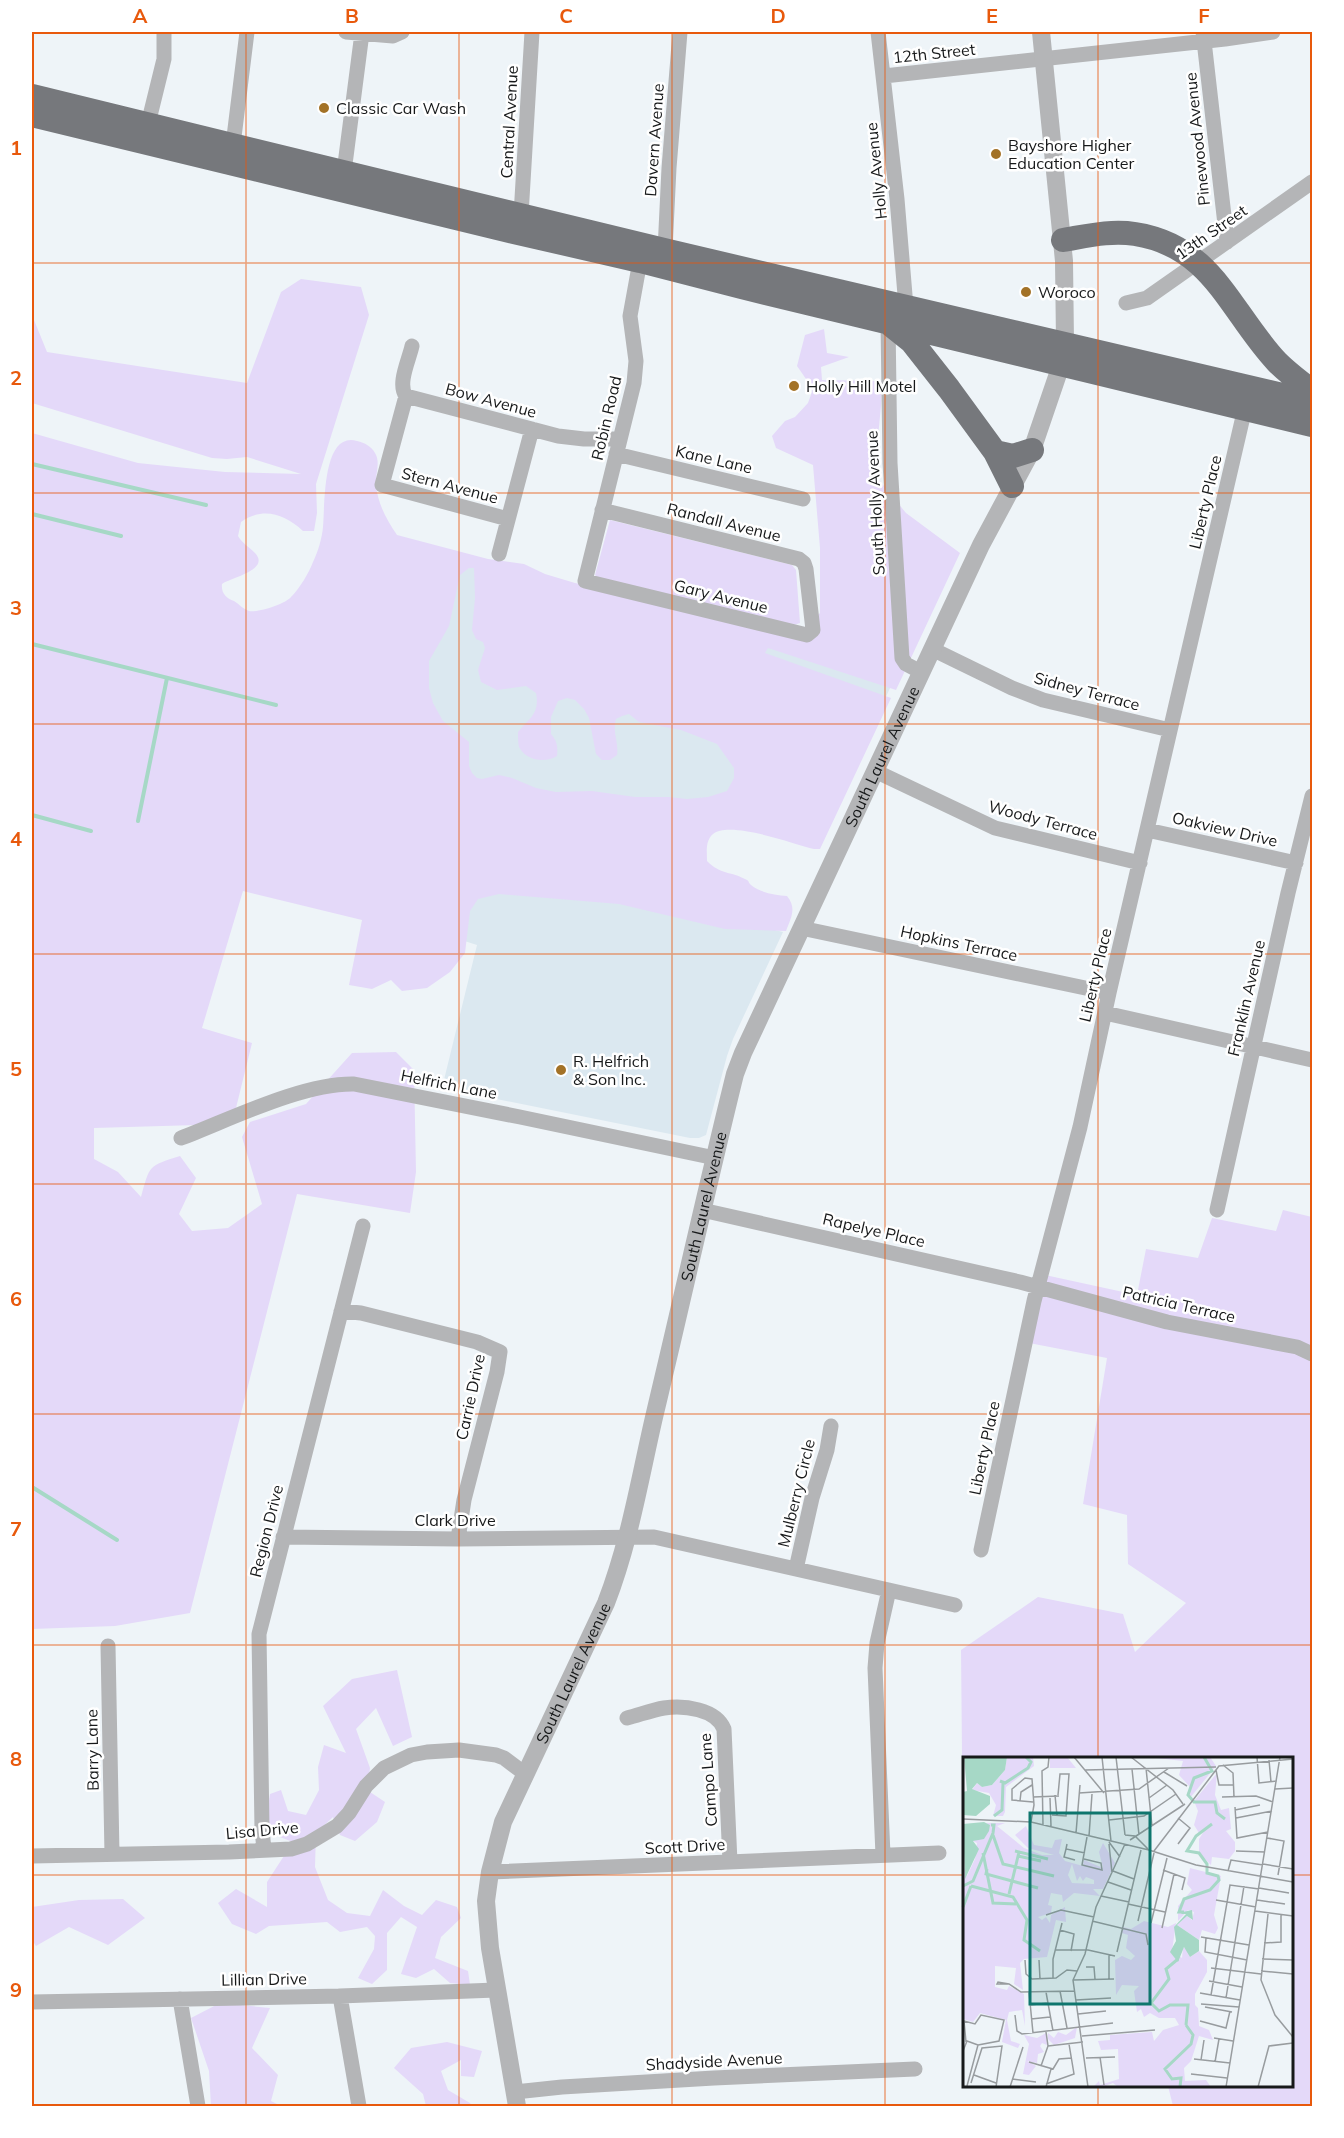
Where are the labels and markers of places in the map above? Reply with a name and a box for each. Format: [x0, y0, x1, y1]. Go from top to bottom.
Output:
place label: Classic Car Wash [336, 98, 466, 118]
marker: Classic Car Wash [317, 101, 331, 115]
place label: Bayshore Higher Education Center [1008, 135, 1134, 173]
marker: Bayshore Higher Education Center [989, 147, 1003, 161]
place label: Woroco [1038, 282, 1096, 302]
marker: Woroco [1019, 285, 1033, 299]
place label: Holly Hill Motel [806, 376, 916, 396]
marker: Holly Hill Motel [787, 379, 801, 393]
place label: R. Helfrich & Son Inc. [573, 1051, 649, 1089]
marker: R. Helfrich & Son Inc. [554, 1063, 568, 1077]

